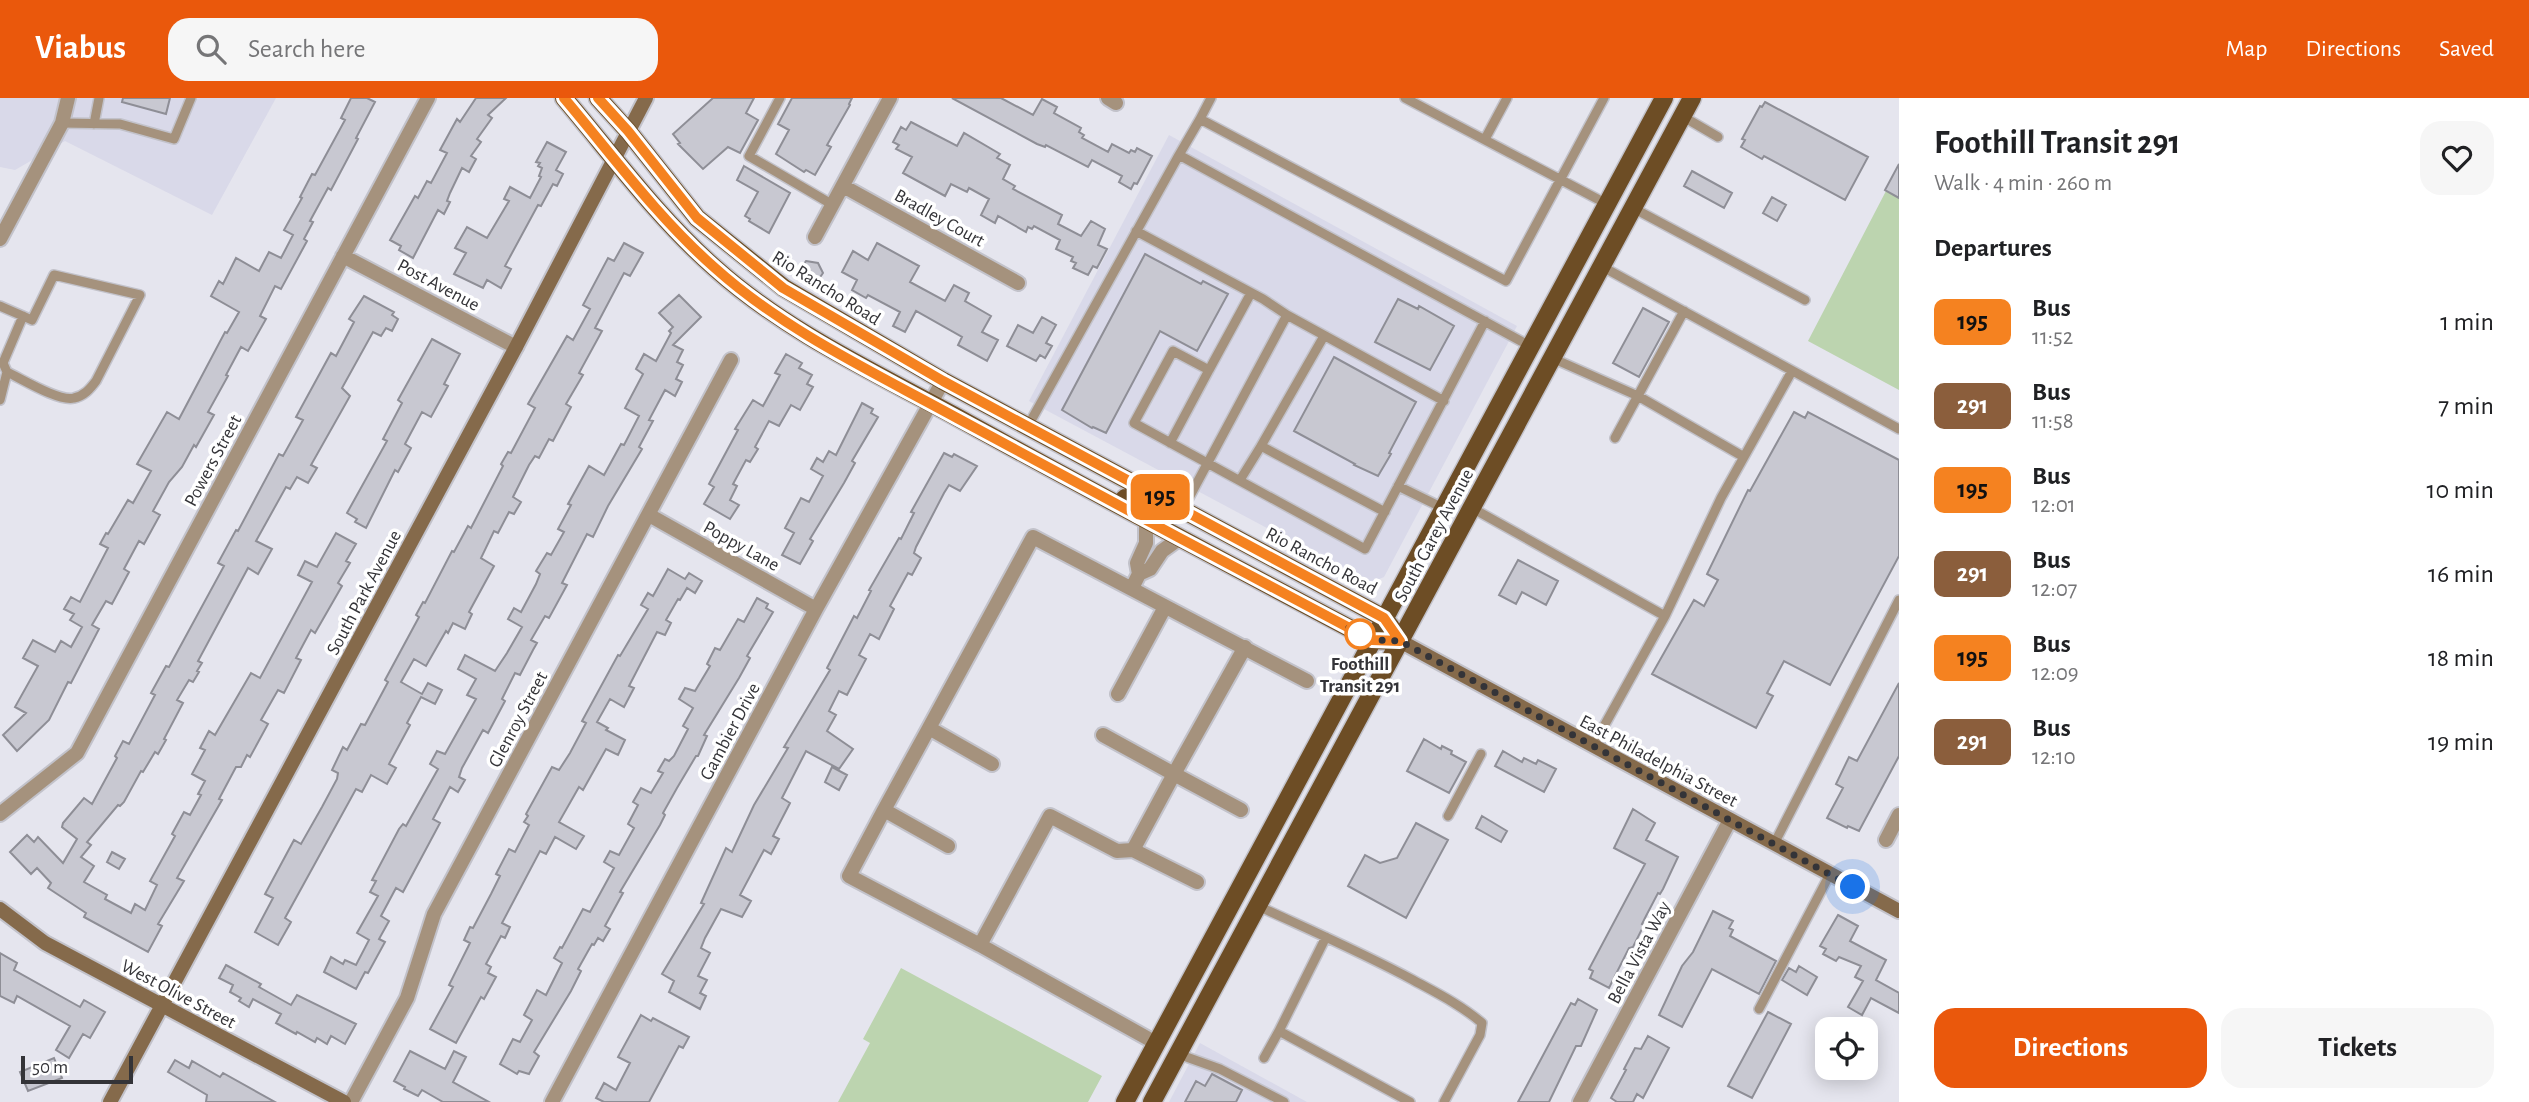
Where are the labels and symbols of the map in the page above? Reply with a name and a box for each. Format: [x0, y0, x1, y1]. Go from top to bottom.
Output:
street label: Bradley Court [891, 186, 988, 251]
street label: Rio Rancho Road [769, 247, 884, 329]
street label: Post Avenue [394, 256, 483, 315]
street label: Powers Street [181, 412, 245, 510]
street label: South Garey Avenue [1391, 466, 1477, 606]
line badge: 195 [1120, 474, 1200, 520]
street label: Poppy Lane [700, 518, 783, 575]
street label: Rio Rancho Road [1262, 524, 1380, 599]
street label: South Park Avenue [324, 527, 405, 658]
marker: Foothill Transit 291 [1345, 619, 1375, 649]
place label: Foothill Transit 291 [1320, 655, 1400, 696]
street label: Glenroy Street [485, 669, 551, 771]
street label: Gambier Drive [697, 680, 764, 783]
street label: East Philadelphia Street [1576, 712, 1740, 811]
your location [1835, 869, 1870, 904]
street label: Bella Vista Way [1604, 898, 1674, 1007]
street label: West Olive Street [118, 956, 239, 1032]
scale bar [21, 1053, 133, 1085]

